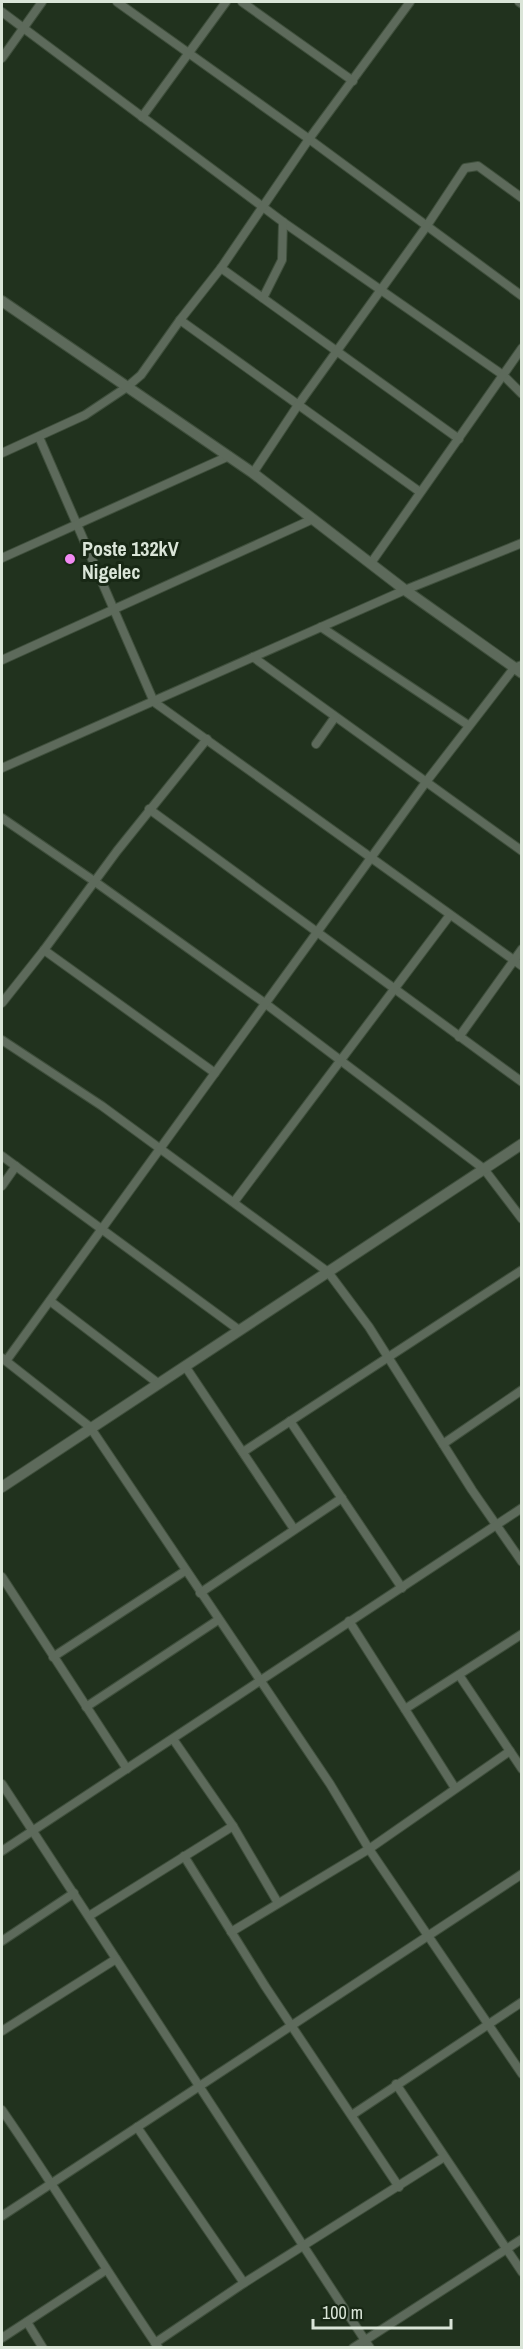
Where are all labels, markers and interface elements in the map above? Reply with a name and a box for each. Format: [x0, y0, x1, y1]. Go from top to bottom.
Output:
place label: Poste 132kV Nigelec [82, 535, 179, 585]
marker: Poste 132kV Nigelec [63, 552, 77, 566]
scale bar [313, 2292, 451, 2330]
text: 100 m [322, 2300, 363, 2325]

